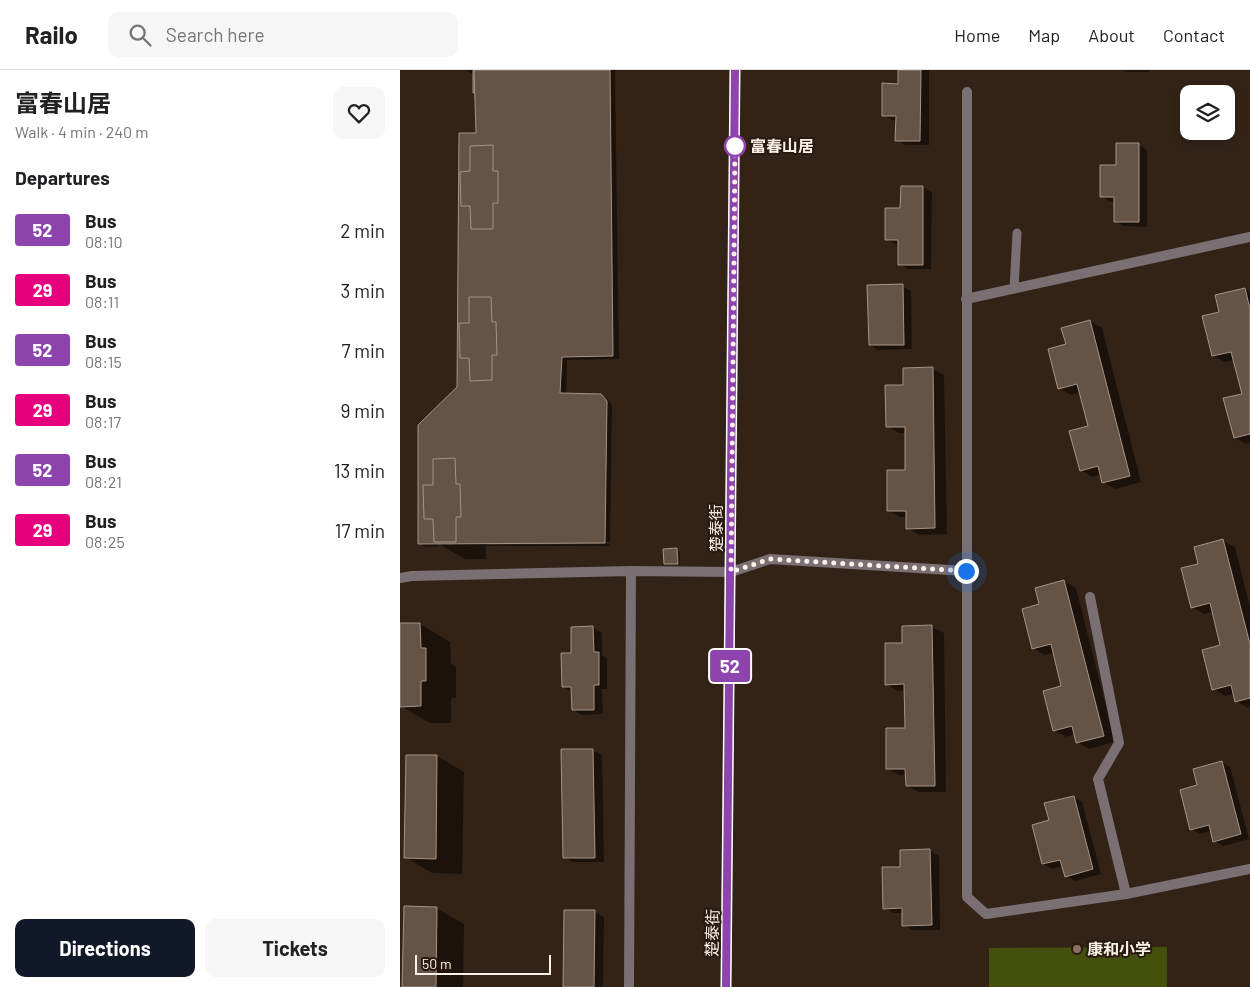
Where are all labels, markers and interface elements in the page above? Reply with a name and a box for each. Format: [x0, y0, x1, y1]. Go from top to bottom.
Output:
search box [108, 12, 458, 57]
text: Railo [25, 20, 78, 49]
icon: search [126, 21, 154, 49]
text: Search here [166, 23, 265, 46]
text: Home [954, 24, 1000, 46]
text: Map [1028, 24, 1060, 46]
text: About [1088, 24, 1135, 46]
text: Contact [1163, 24, 1225, 46]
map controls [1180, 85, 1235, 140]
button: layers [1180, 85, 1235, 140]
button: heart [333, 87, 385, 139]
text: 富春山居 [15, 88, 111, 117]
text: Walk · 4 min · 240 m [15, 122, 149, 141]
marker: 富春山居 [724, 135, 746, 157]
place label: 富春山居 [750, 136, 814, 155]
text: Departures [15, 166, 110, 189]
text: Bus [85, 209, 117, 232]
text: 52 [33, 219, 52, 241]
text: 2 min [340, 219, 385, 242]
text: 08:10 [85, 232, 122, 251]
text: Bus [85, 269, 117, 292]
text: 29 [33, 279, 52, 301]
text: 3 min [341, 279, 385, 302]
text: 08:11 [85, 292, 119, 311]
text: Bus [85, 329, 117, 352]
text: 52 [33, 339, 52, 361]
text: 7 min [341, 339, 385, 362]
text: 08:15 [85, 352, 122, 371]
text: Bus [85, 389, 117, 412]
text: 29 [33, 399, 52, 421]
text: 9 min [341, 399, 385, 422]
text: 08:17 [85, 412, 121, 431]
text: Bus [85, 449, 117, 472]
text: 52 [33, 459, 52, 481]
text: 13 min [334, 459, 385, 482]
text: 08:21 [85, 472, 122, 491]
street label: 楚泰街 [706, 504, 725, 552]
text: Bus [85, 509, 117, 532]
text: 29 [33, 519, 52, 541]
text: 17 min [335, 519, 385, 542]
text: 08:25 [85, 532, 125, 551]
your location [954, 559, 979, 584]
line badge: 52 [708, 650, 752, 682]
text: 52 [720, 655, 740, 677]
street label: 楚泰街 [702, 909, 721, 957]
button: Directions [15, 919, 195, 977]
button: Tickets [205, 919, 385, 977]
place label: 康和小学 [1087, 939, 1151, 958]
marker: 康和小学 [1071, 943, 1083, 955]
scale bar [415, 952, 551, 975]
text: 50 m [422, 955, 451, 972]

